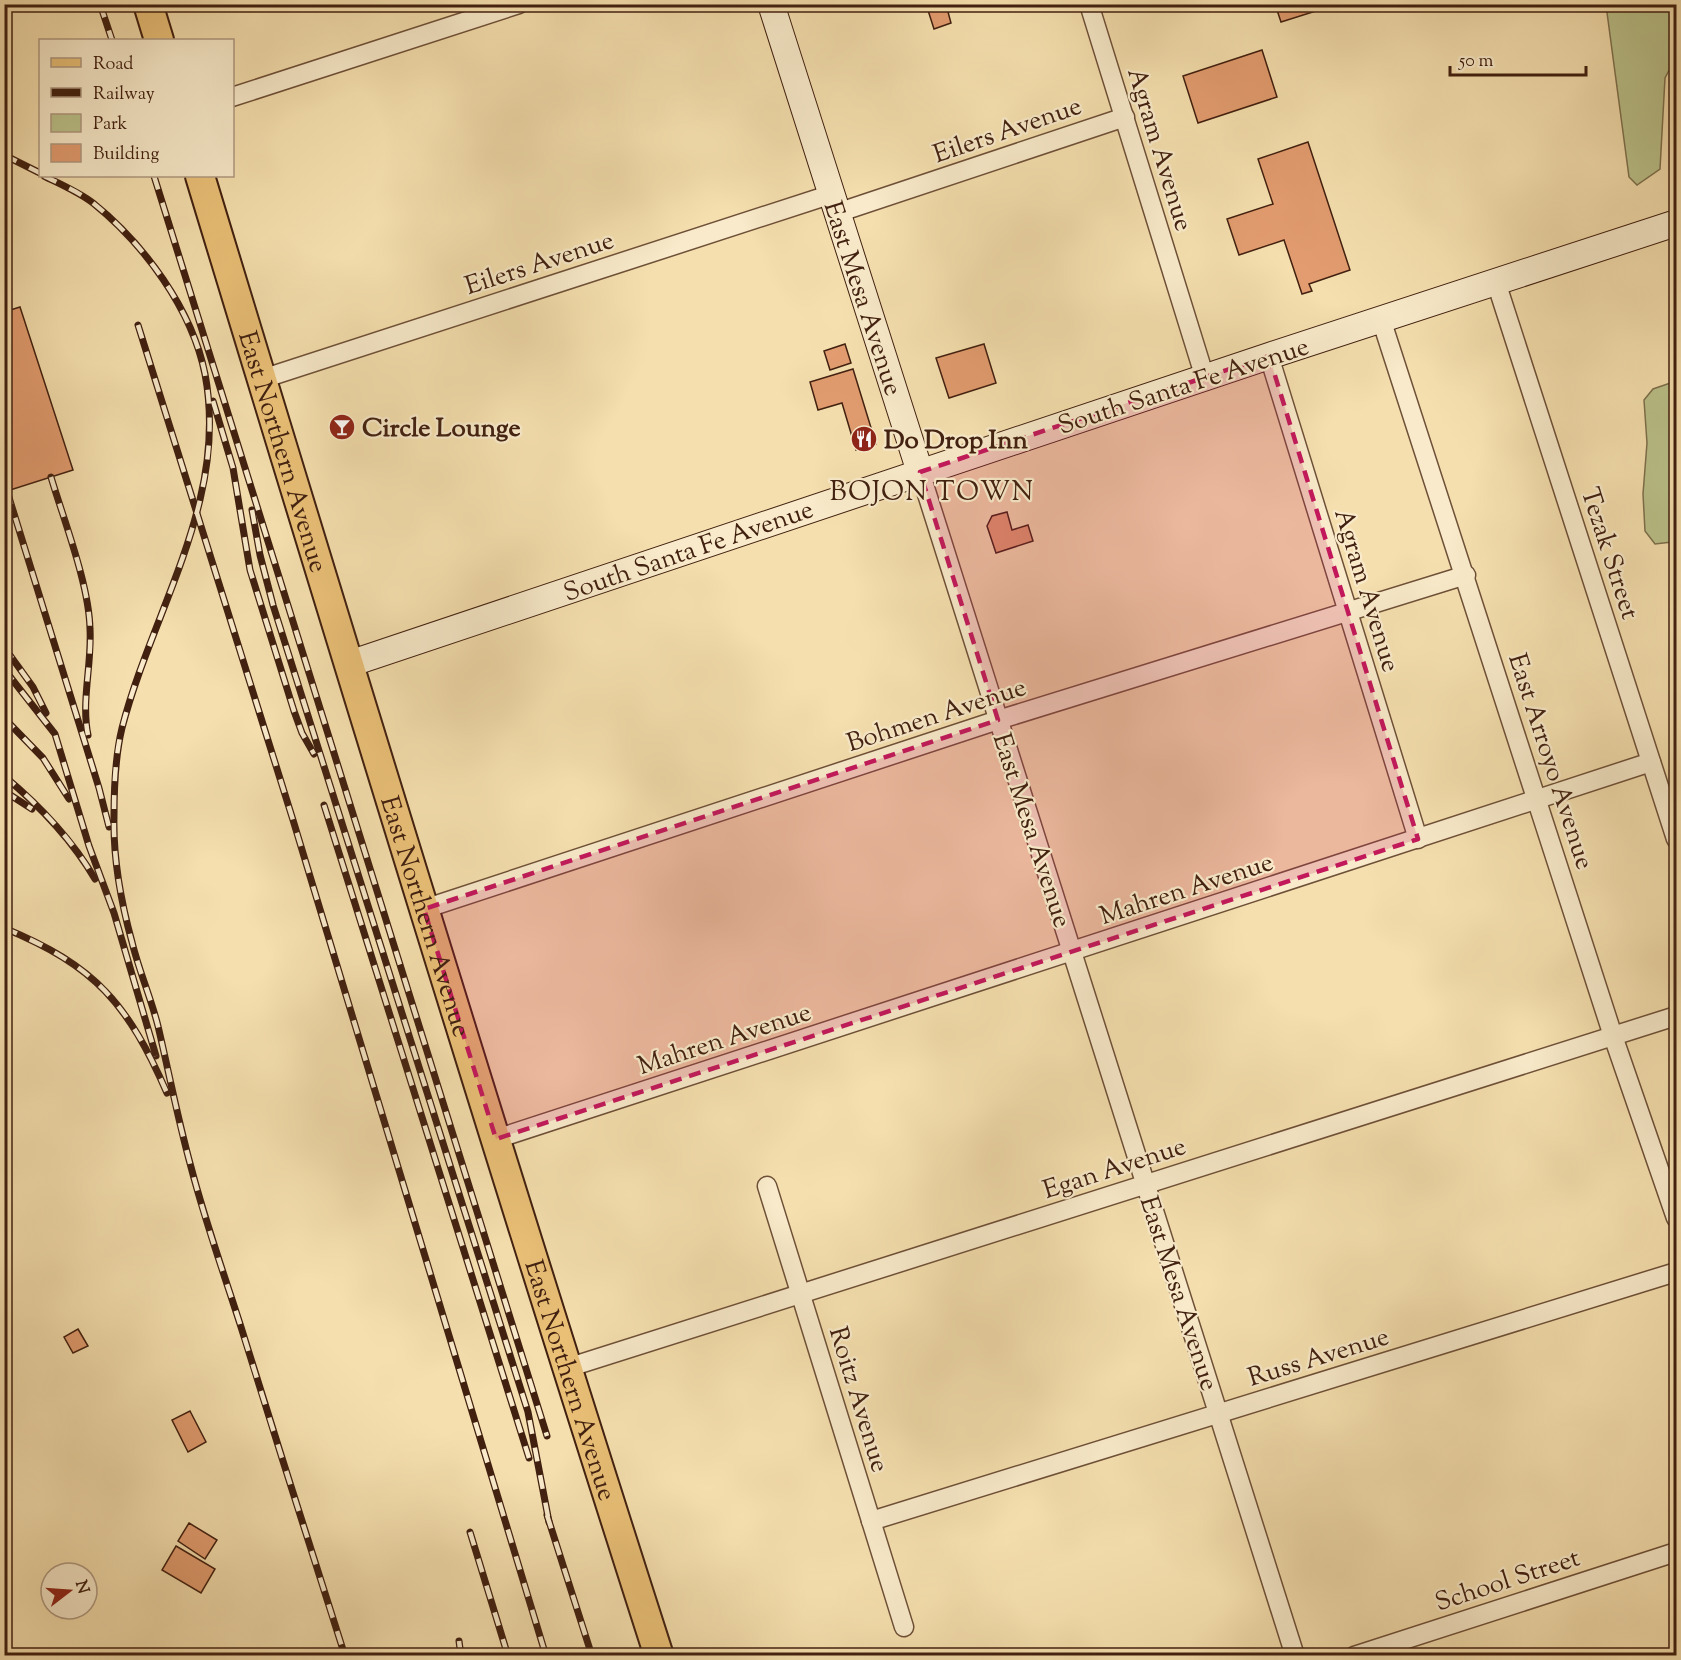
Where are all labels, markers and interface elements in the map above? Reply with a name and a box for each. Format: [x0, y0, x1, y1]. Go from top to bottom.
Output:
legend [39, 39, 234, 177]
scale bar [1450, 39, 1586, 77]
text: 50 m [1458, 49, 1494, 75]
text: Road [93, 52, 133, 78]
street label: Agram Avenue [1116, 64, 1201, 236]
text: Railway [93, 82, 155, 108]
street label: Eilers Avenue [929, 89, 1087, 174]
text: Park [93, 112, 128, 138]
text: Building [93, 142, 159, 168]
street label: East Mesa Avenue [813, 197, 911, 401]
street label: Eilers Avenue [461, 223, 619, 306]
street label: East Northern Avenue [227, 327, 336, 577]
street label: South Santa Fe Avenue [1053, 329, 1314, 445]
place label: Circle Lounge [362, 411, 521, 448]
bar icon: Circle Lounge [327, 412, 357, 442]
place label: Do Drop Inn [884, 423, 1029, 460]
restaurant icon: Do Drop Inn [849, 424, 879, 454]
district label: BOJON TOWN [830, 474, 1034, 513]
street label: Tezak Street [1570, 483, 1647, 625]
street label: South Santa Fe Avenue [559, 492, 819, 612]
street label: Agram Avenue [1323, 505, 1408, 677]
street label: East Arroyo Avenue [1497, 649, 1602, 874]
street label: Bohmen Avenue [842, 670, 1031, 763]
street label: East Mesa Avenue [982, 729, 1080, 933]
street label: East Northern Avenue [369, 792, 479, 1042]
street label: Mahren Avenue [1095, 845, 1278, 936]
street label: Mahren Avenue [633, 995, 816, 1086]
street label: Egan Avenue [1039, 1129, 1191, 1210]
street label: East Mesa Avenue [1129, 1192, 1227, 1396]
street label: East Northern Avenue [514, 1256, 624, 1506]
street label: Russ Avenue [1244, 1319, 1394, 1397]
street label: Roitz Avenue [818, 1322, 897, 1477]
street label: School Street [1431, 1541, 1585, 1622]
north arrow [39, 1561, 99, 1621]
text: N [68, 1578, 94, 1597]

